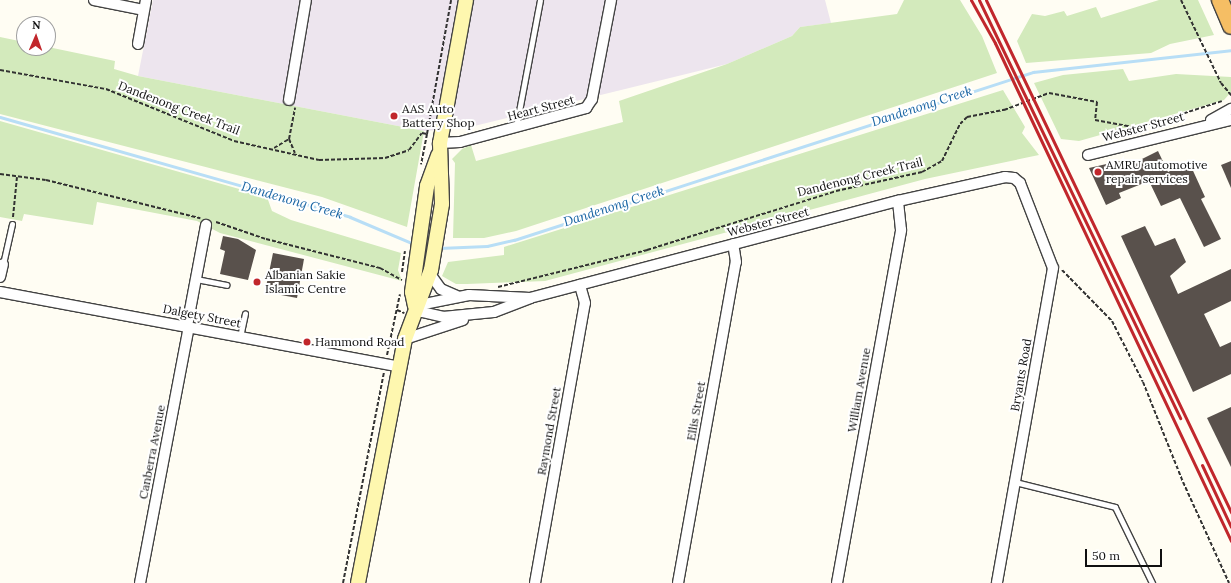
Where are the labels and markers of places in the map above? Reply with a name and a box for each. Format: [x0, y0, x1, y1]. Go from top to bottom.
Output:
place label: AAS Auto Battery Shop [402, 102, 475, 130]
marker: AAS Auto Battery Shop [389, 111, 399, 121]
place label: AMRU automotive repair services [1106, 158, 1207, 186]
marker: AMRU automotive repair services [1093, 167, 1103, 177]
place label: Albanian Sakie Islamic Centre [265, 268, 346, 296]
marker: Albanian Sakie Islamic Centre [252, 277, 262, 287]
place label: Hammond Road [315, 335, 404, 349]
marker: Hammond Road [302, 337, 312, 347]

